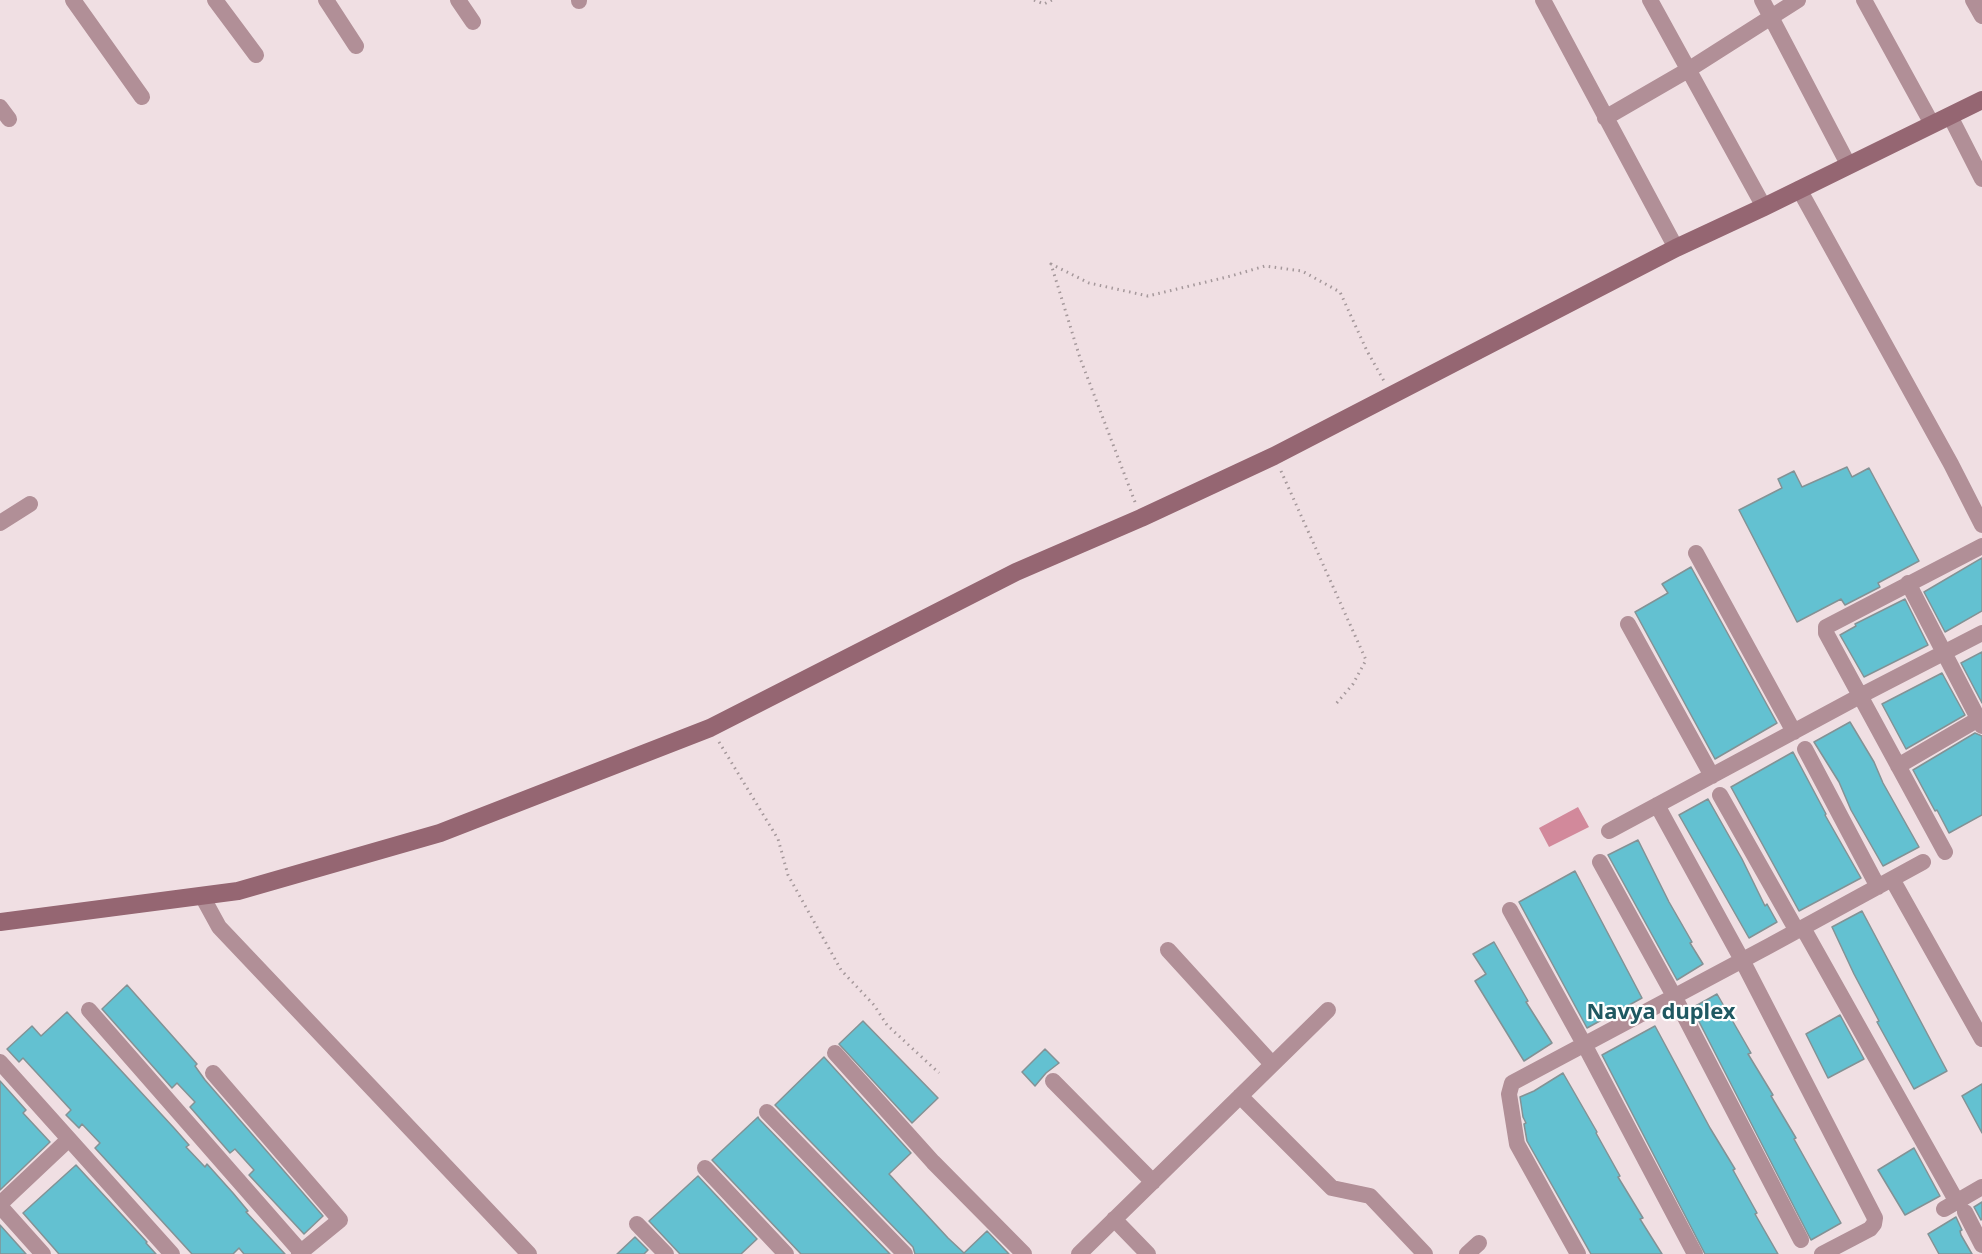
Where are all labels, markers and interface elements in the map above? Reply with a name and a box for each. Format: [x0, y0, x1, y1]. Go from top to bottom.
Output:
district label: Navya duplex [1586, 1000, 1736, 1026]

